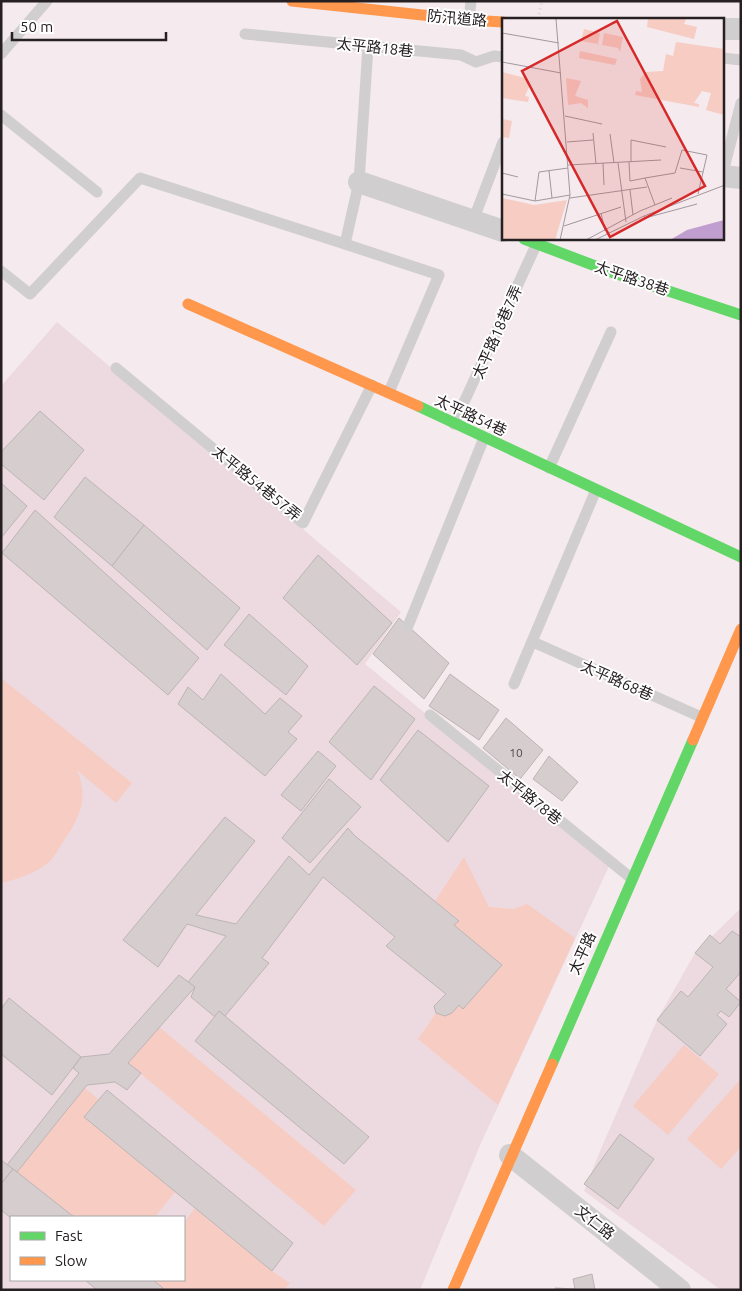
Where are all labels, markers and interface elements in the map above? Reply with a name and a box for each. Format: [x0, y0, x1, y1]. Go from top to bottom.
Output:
street label: 防汛道路 [426, 7, 488, 29]
scale bar [12, 10, 166, 42]
text: 50 m [20, 18, 53, 35]
inset map [502, 18, 724, 240]
street label: 太平路18巷 [336, 35, 414, 59]
street label: 太平路38巷 [593, 257, 671, 299]
street label: 太平路18巷7弄 [469, 283, 525, 381]
street label: 太平路54巷 [433, 391, 509, 439]
street label: 太平路54巷57弄 [209, 442, 305, 524]
street label: 太平路68巷 [578, 657, 656, 703]
house number: 10 [509, 746, 523, 759]
street label: 太平路78巷 [495, 766, 565, 828]
street label: 太平路 [565, 929, 599, 977]
street label: 文仁路 [572, 1201, 618, 1243]
legend [10, 1216, 185, 1281]
text: Fast [55, 1227, 83, 1244]
text: Slow [55, 1252, 88, 1269]

